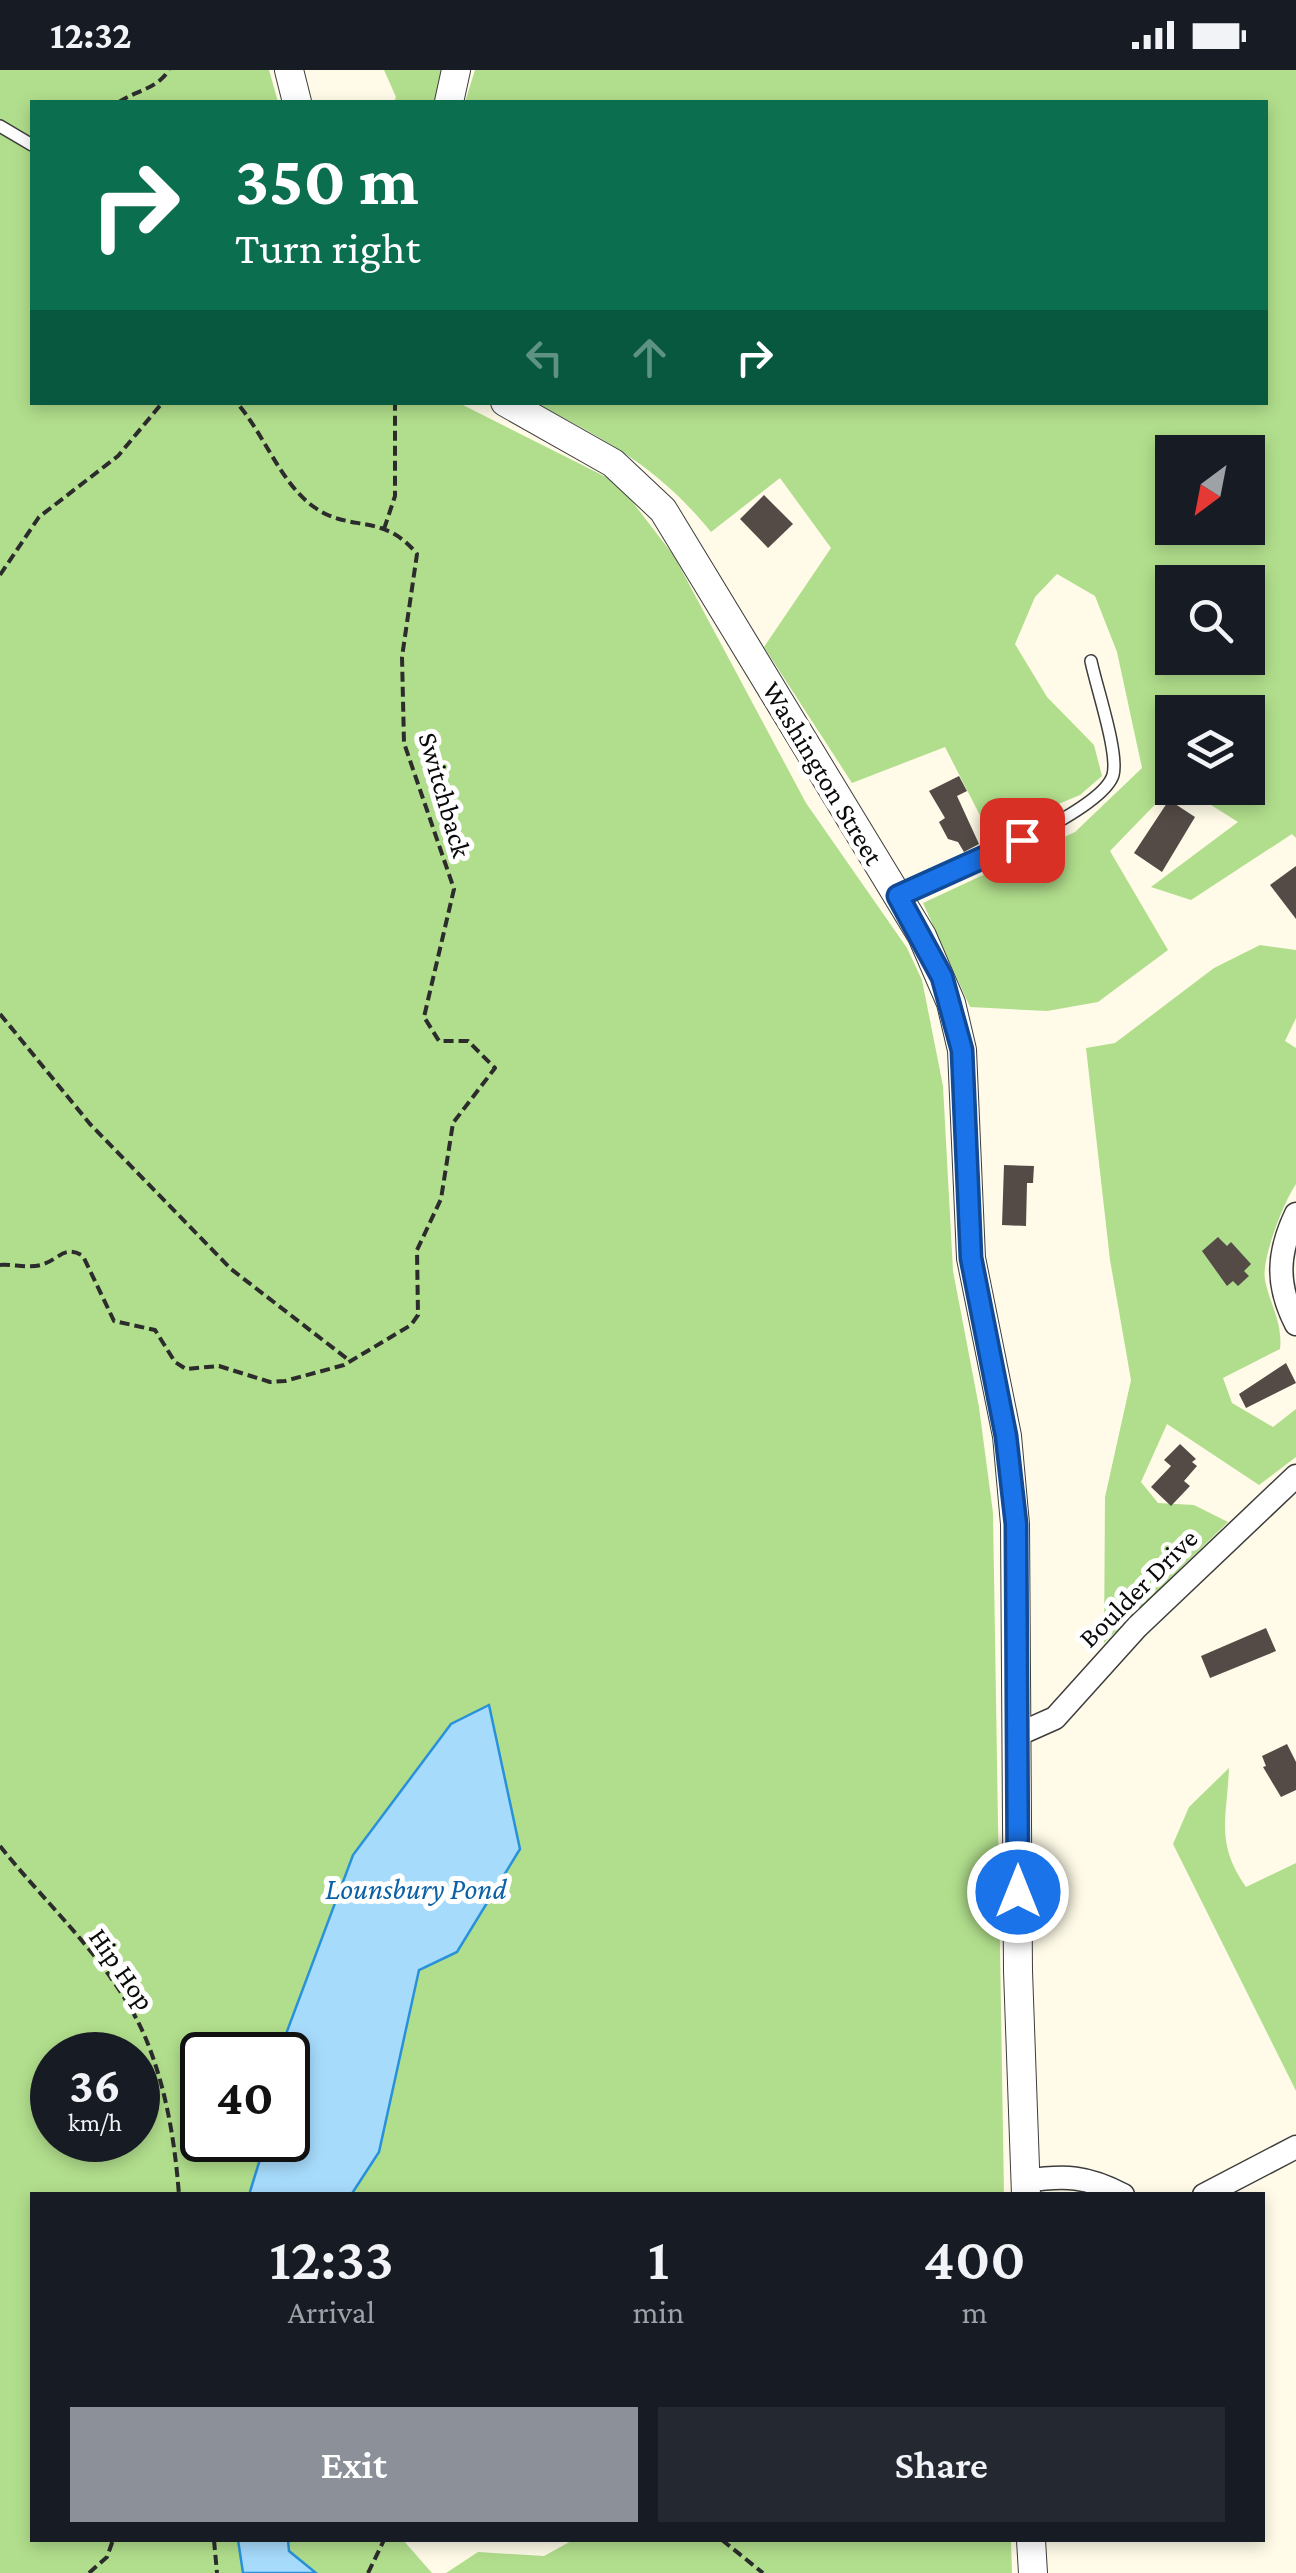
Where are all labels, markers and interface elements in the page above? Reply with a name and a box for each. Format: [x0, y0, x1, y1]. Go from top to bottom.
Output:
text: 12:32 [50, 14, 132, 56]
icon: right [70, 140, 200, 270]
text: 350 m [235, 141, 419, 219]
text: Turn right [235, 223, 420, 273]
icon: left [517, 330, 572, 385]
icon: ahead [622, 330, 677, 385]
icon: right [727, 330, 782, 385]
north arrow [1155, 435, 1265, 545]
map controls [1155, 435, 1265, 805]
button: search [1155, 565, 1265, 675]
street label: Washington Street [756, 676, 890, 871]
button: layers [1155, 695, 1265, 805]
street label: Switchback [412, 729, 478, 862]
pin [980, 798, 1065, 883]
icon: arrive [995, 813, 1050, 868]
street label: Boulder Drive [1072, 1522, 1204, 1654]
position arrow [966, 1840, 1070, 1944]
water label: Lounsbury Pond [325, 1872, 508, 1906]
street label: Hip Hop [83, 1922, 161, 2016]
speed limit sign: 40 [180, 2032, 310, 2162]
text: 36 [69, 2057, 121, 2113]
text: km/h [68, 2109, 122, 2136]
text: 12:33 [269, 2225, 394, 2292]
text: 1 [648, 2225, 669, 2292]
text: 400 [923, 2225, 1026, 2292]
text: Arrival [288, 2294, 375, 2330]
text: min [633, 2294, 684, 2330]
text: m [962, 2294, 987, 2330]
button: Exit [70, 2407, 638, 2522]
button: Share [658, 2407, 1225, 2522]

